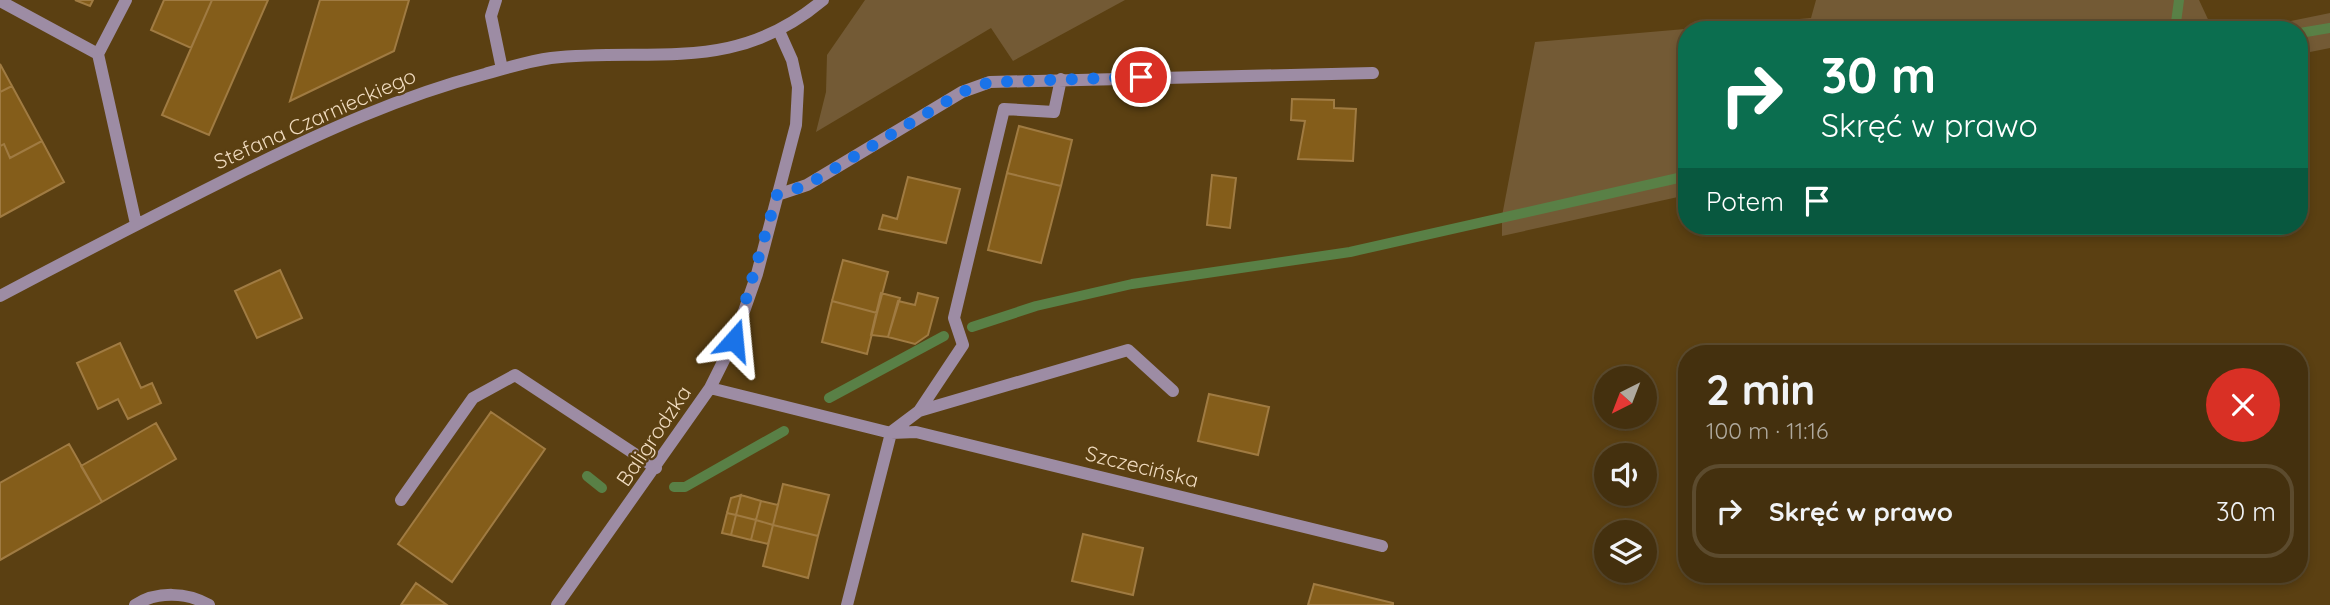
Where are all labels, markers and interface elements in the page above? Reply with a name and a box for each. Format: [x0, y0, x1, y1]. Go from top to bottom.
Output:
text: 30 m [1821, 44, 1936, 105]
pin [1111, 47, 1171, 107]
icon: right [1706, 49, 1797, 140]
icon: arrive [1122, 58, 1160, 96]
street label: Stefana Czarnieckiego [210, 62, 420, 174]
text: Skręć w prawo [1821, 105, 2038, 145]
icon: arrive [1798, 182, 1836, 220]
text: Potem [1706, 185, 1784, 218]
position arrow [697, 303, 771, 377]
text: 2 min [1706, 363, 1815, 416]
north arrow [1594, 366, 1657, 429]
map controls [1594, 366, 1657, 583]
button: close [2206, 368, 2280, 442]
street label: Baligrodzka [610, 380, 696, 491]
text: 100 m · 11:16 [1706, 416, 1828, 445]
street label: Szczecińska [1083, 439, 1201, 493]
button: sound [1594, 443, 1657, 506]
icon: right [1710, 492, 1748, 530]
text: Skręć w prawo [1769, 495, 1953, 528]
text: 30 m [2216, 495, 2276, 528]
button: layers [1594, 520, 1657, 583]

